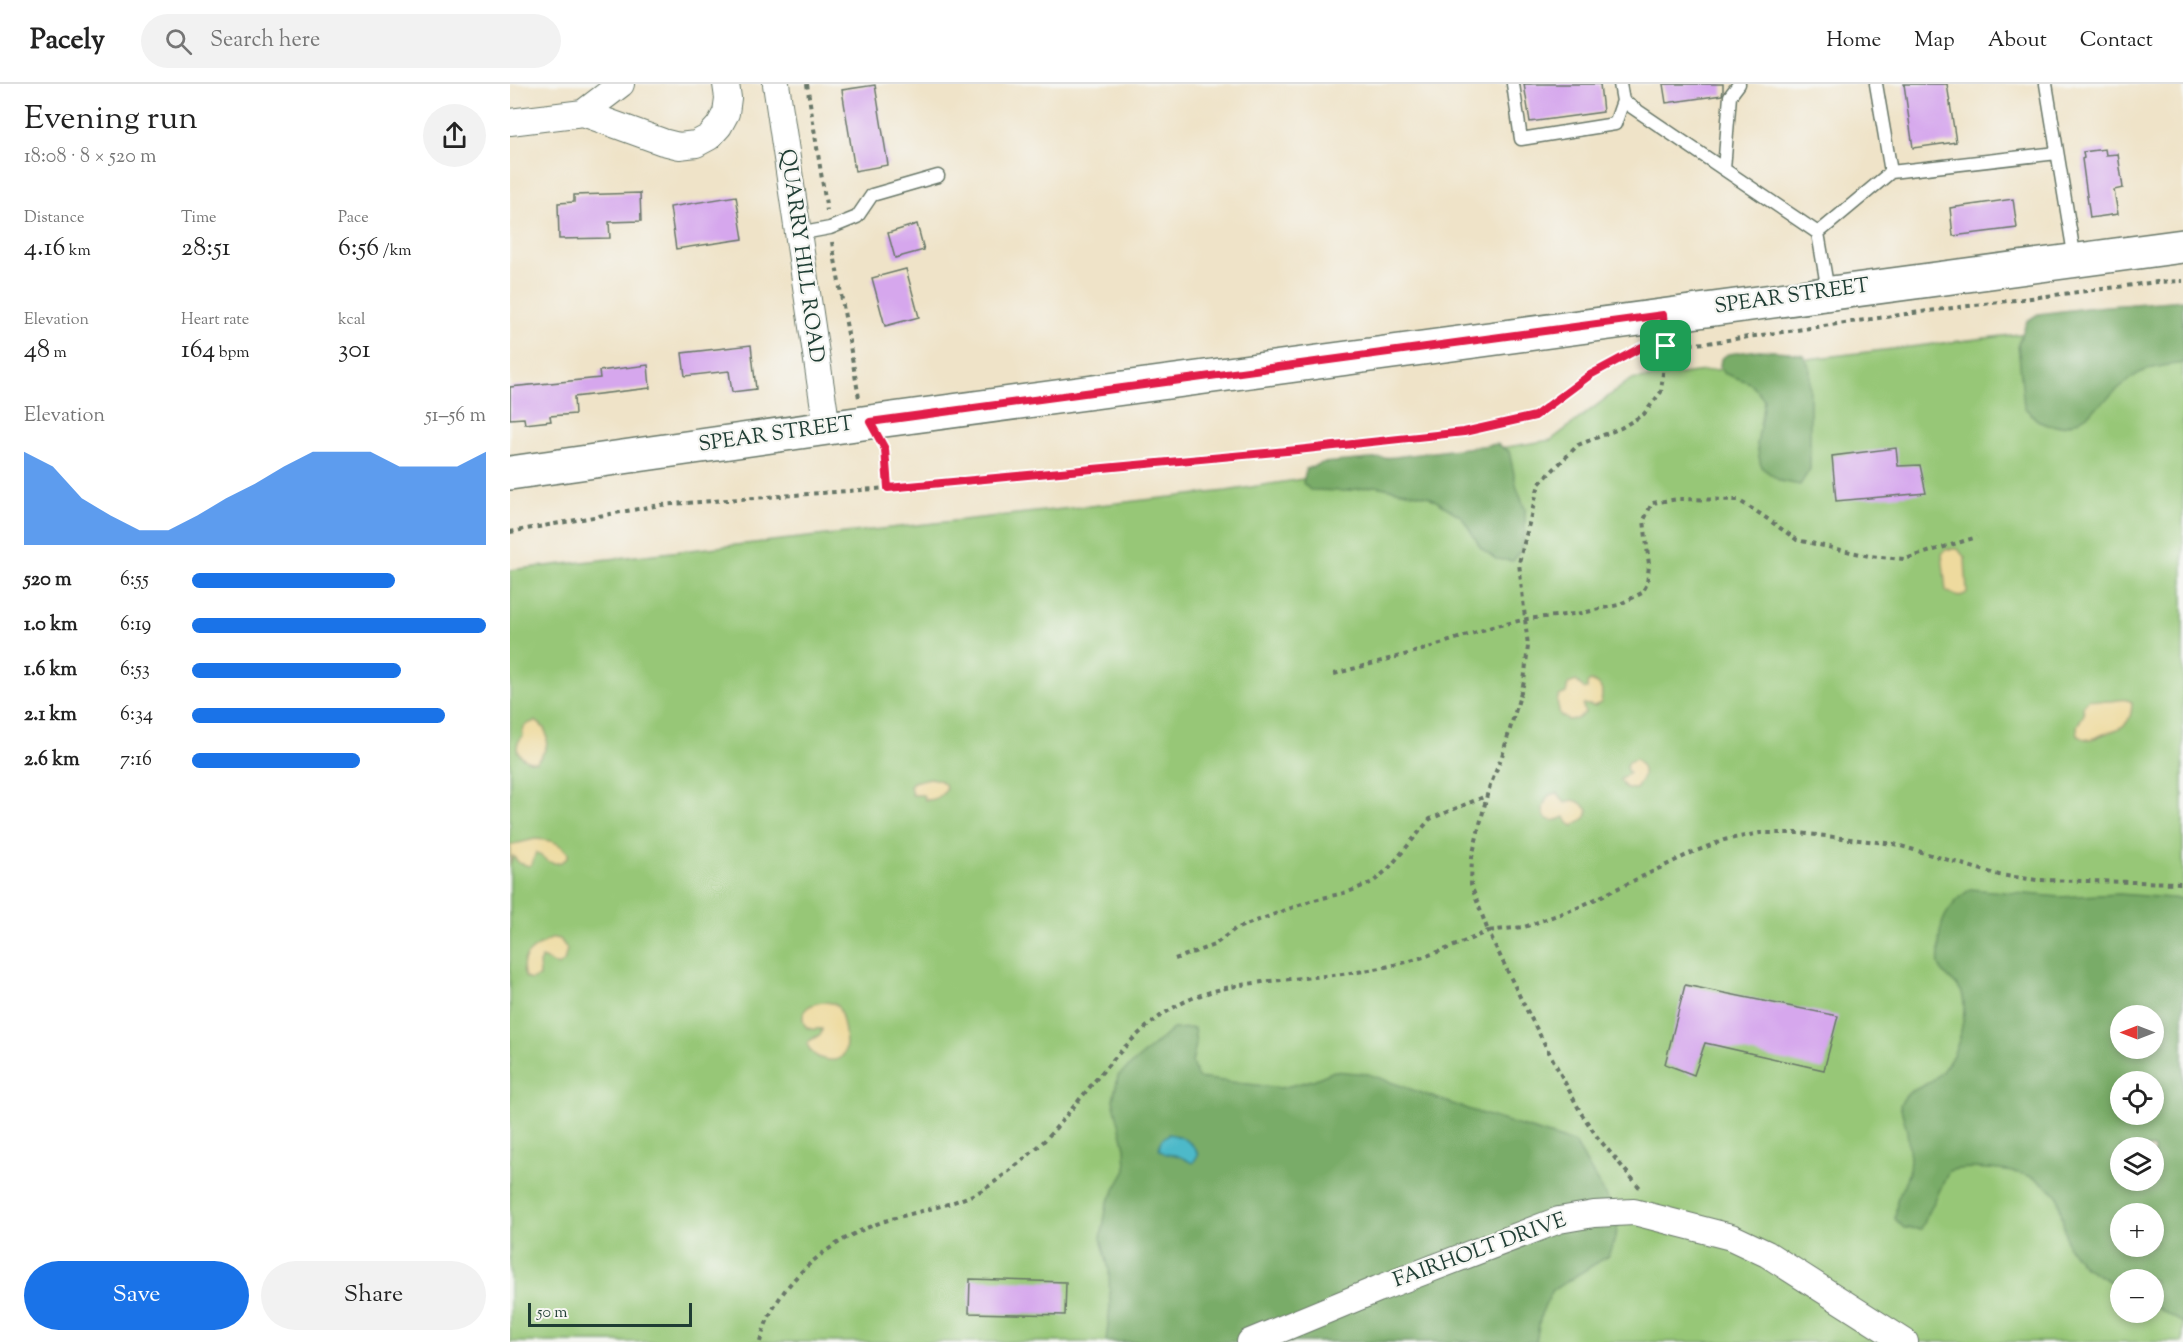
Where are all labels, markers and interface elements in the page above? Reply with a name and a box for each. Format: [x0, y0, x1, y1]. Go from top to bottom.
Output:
search box [141, 14, 561, 68]
text: Pacely [30, 21, 105, 61]
icon: search [162, 25, 195, 58]
text: Search here [210, 25, 320, 57]
text: Home [1826, 26, 1881, 56]
text: Map [1914, 26, 1955, 56]
text: About [1988, 26, 2047, 56]
text: Contact [2080, 26, 2153, 56]
text: Evening run [24, 96, 198, 144]
button: share [423, 104, 486, 167]
text: 18:08 · 8 × 520 m [24, 143, 157, 172]
street label: QUARRY HILL ROAD [771, 147, 831, 365]
text: Distance [24, 207, 84, 230]
text: Time [181, 207, 217, 230]
text: Pace [338, 207, 369, 230]
text: 4.16 [24, 230, 65, 267]
text: 28:51 [181, 230, 231, 267]
text: 6:56 [338, 230, 379, 267]
text: km [65, 240, 91, 263]
text: /km [379, 240, 412, 263]
street label: SPEAR STREET [1713, 271, 1872, 323]
text: Elevation [24, 309, 89, 332]
text: Heart rate [181, 309, 249, 332]
text: kcal [338, 309, 366, 332]
pin [1640, 320, 1691, 371]
icon: arrive [1649, 329, 1682, 362]
text: 48 [24, 332, 50, 369]
text: 164 [181, 332, 215, 369]
text: 301 [338, 332, 371, 369]
text: m [50, 342, 67, 365]
text: bpm [215, 342, 250, 365]
text: Elevation [24, 402, 105, 431]
text: 51–56 m [425, 402, 486, 431]
street label: SPEAR STREET [697, 409, 856, 461]
text: 520 m [24, 566, 72, 595]
text: 6:55 [120, 566, 149, 595]
text: 1.0 km [24, 611, 78, 640]
text: 6:19 [120, 611, 151, 640]
text: 1.6 km [24, 656, 77, 685]
text: 6:53 [120, 656, 150, 685]
text: 2.1 km [24, 701, 77, 730]
text: 6:34 [120, 701, 153, 730]
text: 2.6 km [24, 746, 80, 775]
text: 7:16 [120, 746, 152, 775]
north arrow [2110, 1005, 2164, 1059]
map controls [2110, 1005, 2164, 1323]
button: locate [2110, 1071, 2164, 1125]
button: layers [2110, 1137, 2164, 1191]
button: + [2110, 1203, 2164, 1257]
street label: FAIRHOLT DRIVE [1389, 1206, 1571, 1296]
button: Save [24, 1261, 249, 1330]
button: Share [261, 1261, 486, 1330]
button: − [2110, 1269, 2164, 1323]
scale bar [528, 1300, 692, 1328]
text: 50 m [537, 1302, 568, 1325]

